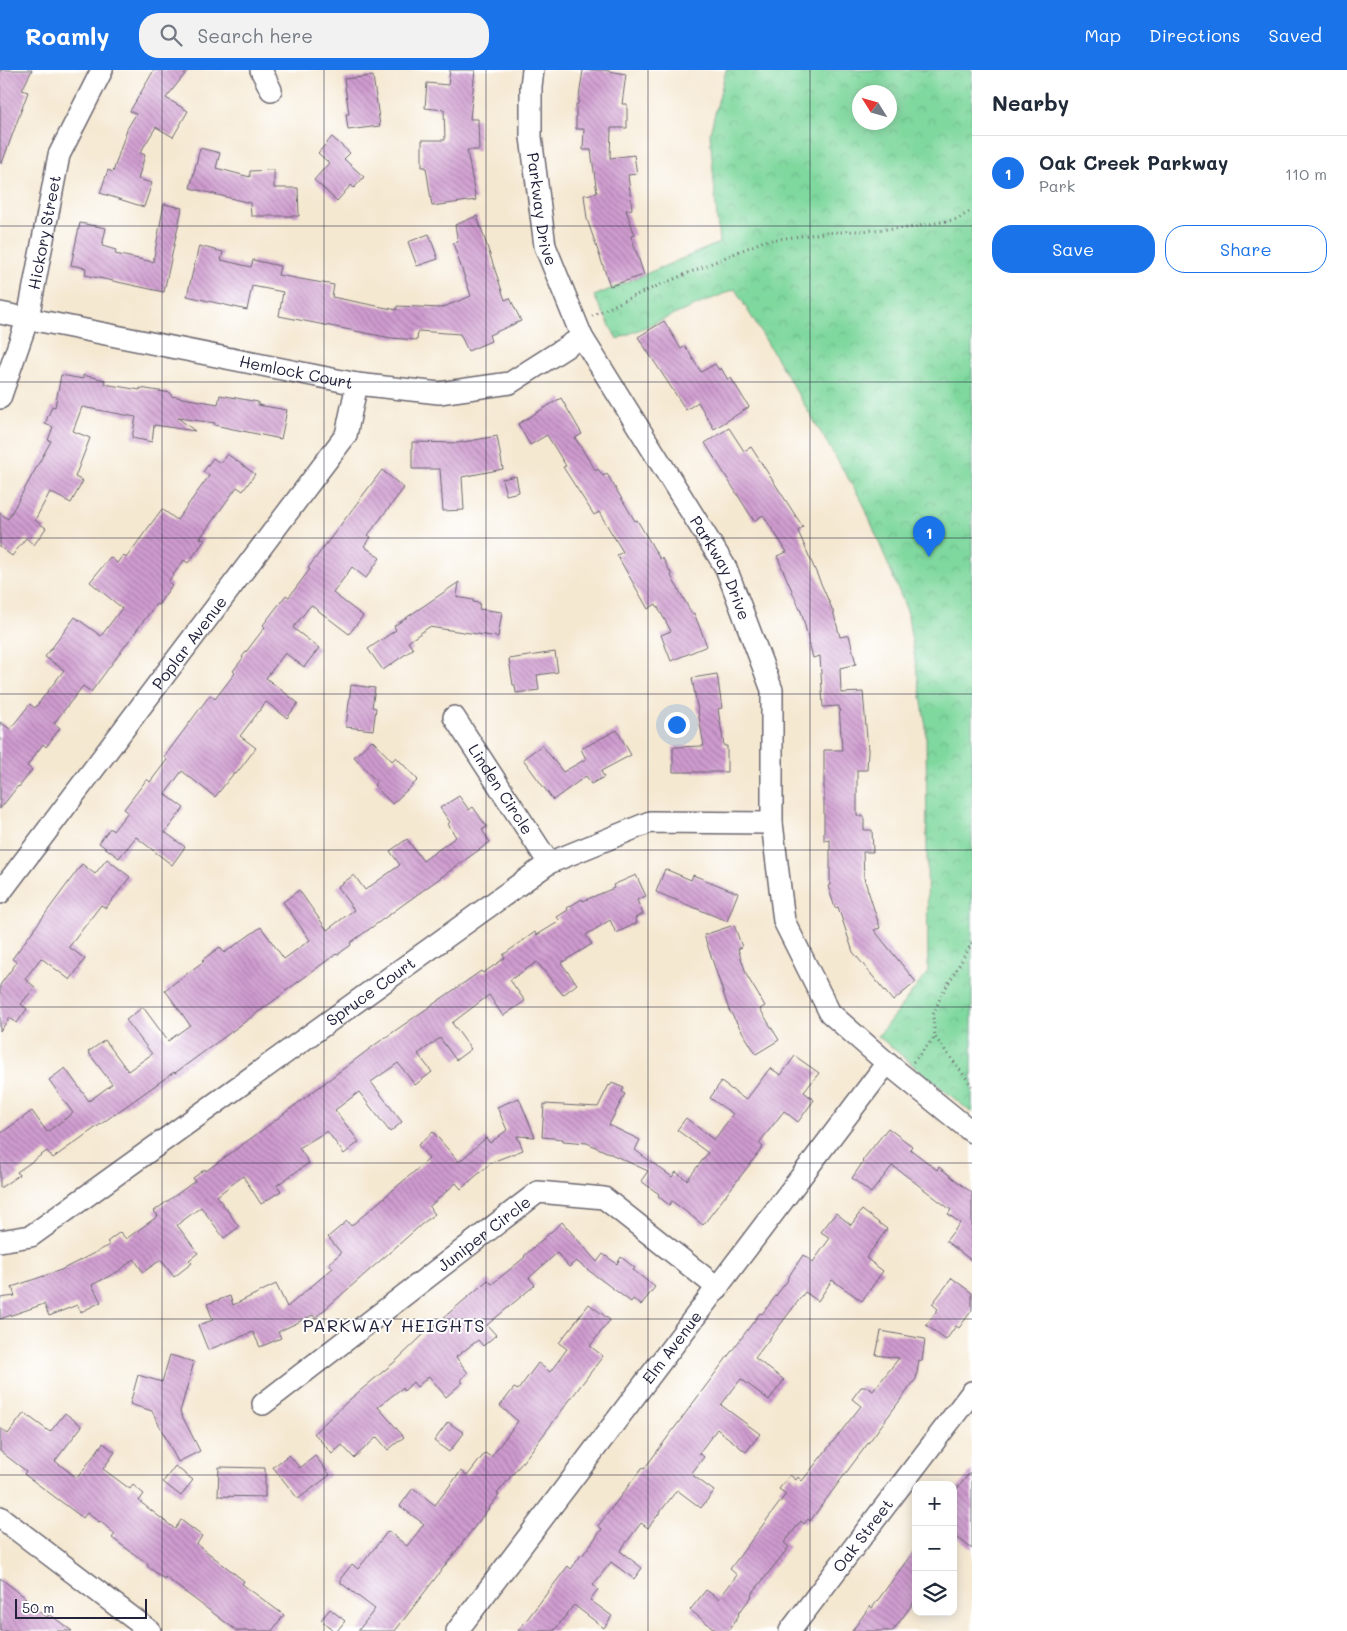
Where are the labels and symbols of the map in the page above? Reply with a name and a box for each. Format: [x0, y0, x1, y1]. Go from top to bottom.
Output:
north arrow [852, 85, 897, 130]
street label: Parkway Drive [523, 151, 563, 269]
street label: Hickory Street [23, 173, 65, 291]
street label: Hemlock Court [238, 350, 355, 393]
street label: Parkway Drive [686, 512, 756, 623]
pin: 1 [913, 516, 945, 557]
street label: Poplar Avenue [147, 591, 231, 693]
your location [664, 712, 690, 738]
street label: Linden Circle [464, 739, 538, 838]
street label: Spruce Court [322, 952, 419, 1030]
street label: Juniper Circle [433, 1191, 534, 1276]
street label: Elm Avenue [637, 1306, 706, 1388]
district label: PARKWAY HEIGHTS [303, 1313, 485, 1337]
street label: Oak Street [828, 1494, 897, 1576]
scale bar [15, 1596, 148, 1619]

